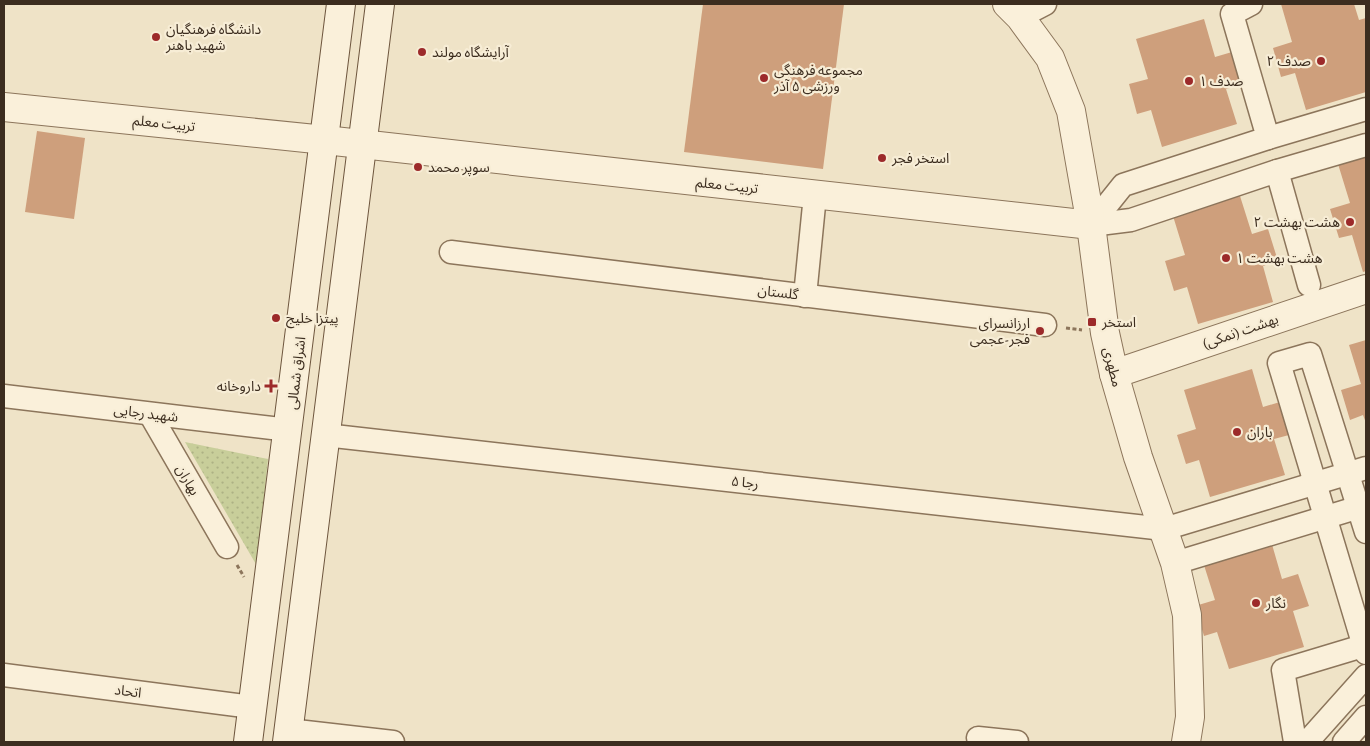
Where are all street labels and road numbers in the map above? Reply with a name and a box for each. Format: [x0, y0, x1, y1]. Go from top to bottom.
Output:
street label: تربیت معلم [132, 112, 196, 137]
street label: تربیت معلم [695, 174, 759, 199]
street label: گلستان [757, 282, 799, 303]
street label: بهشت (نمکی) [1200, 310, 1281, 353]
street label: اشراق شمالی [284, 336, 309, 411]
street label: مطهری [1099, 345, 1126, 389]
street label: شهید رجایی [113, 401, 179, 426]
street label: بهاران [172, 462, 203, 499]
street label: رجا ۵ [730, 473, 760, 492]
street label: اتحاد [114, 681, 142, 701]

